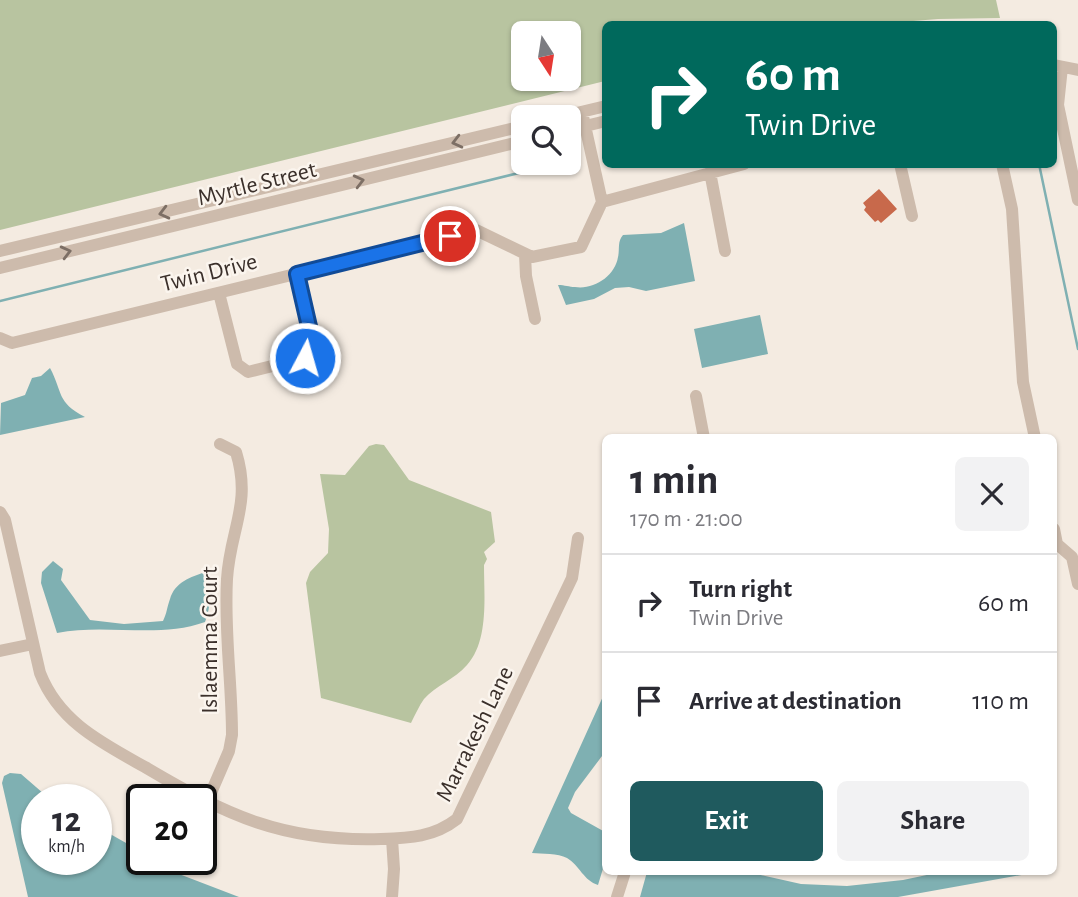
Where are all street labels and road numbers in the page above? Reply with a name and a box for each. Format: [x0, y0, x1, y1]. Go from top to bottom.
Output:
street label: Myrtle Street [195, 158, 319, 210]
street label: Twin Drive [158, 249, 260, 297]
street label: Islaemma Court [198, 566, 222, 714]
street label: Marrakesh Lane [432, 663, 518, 805]

